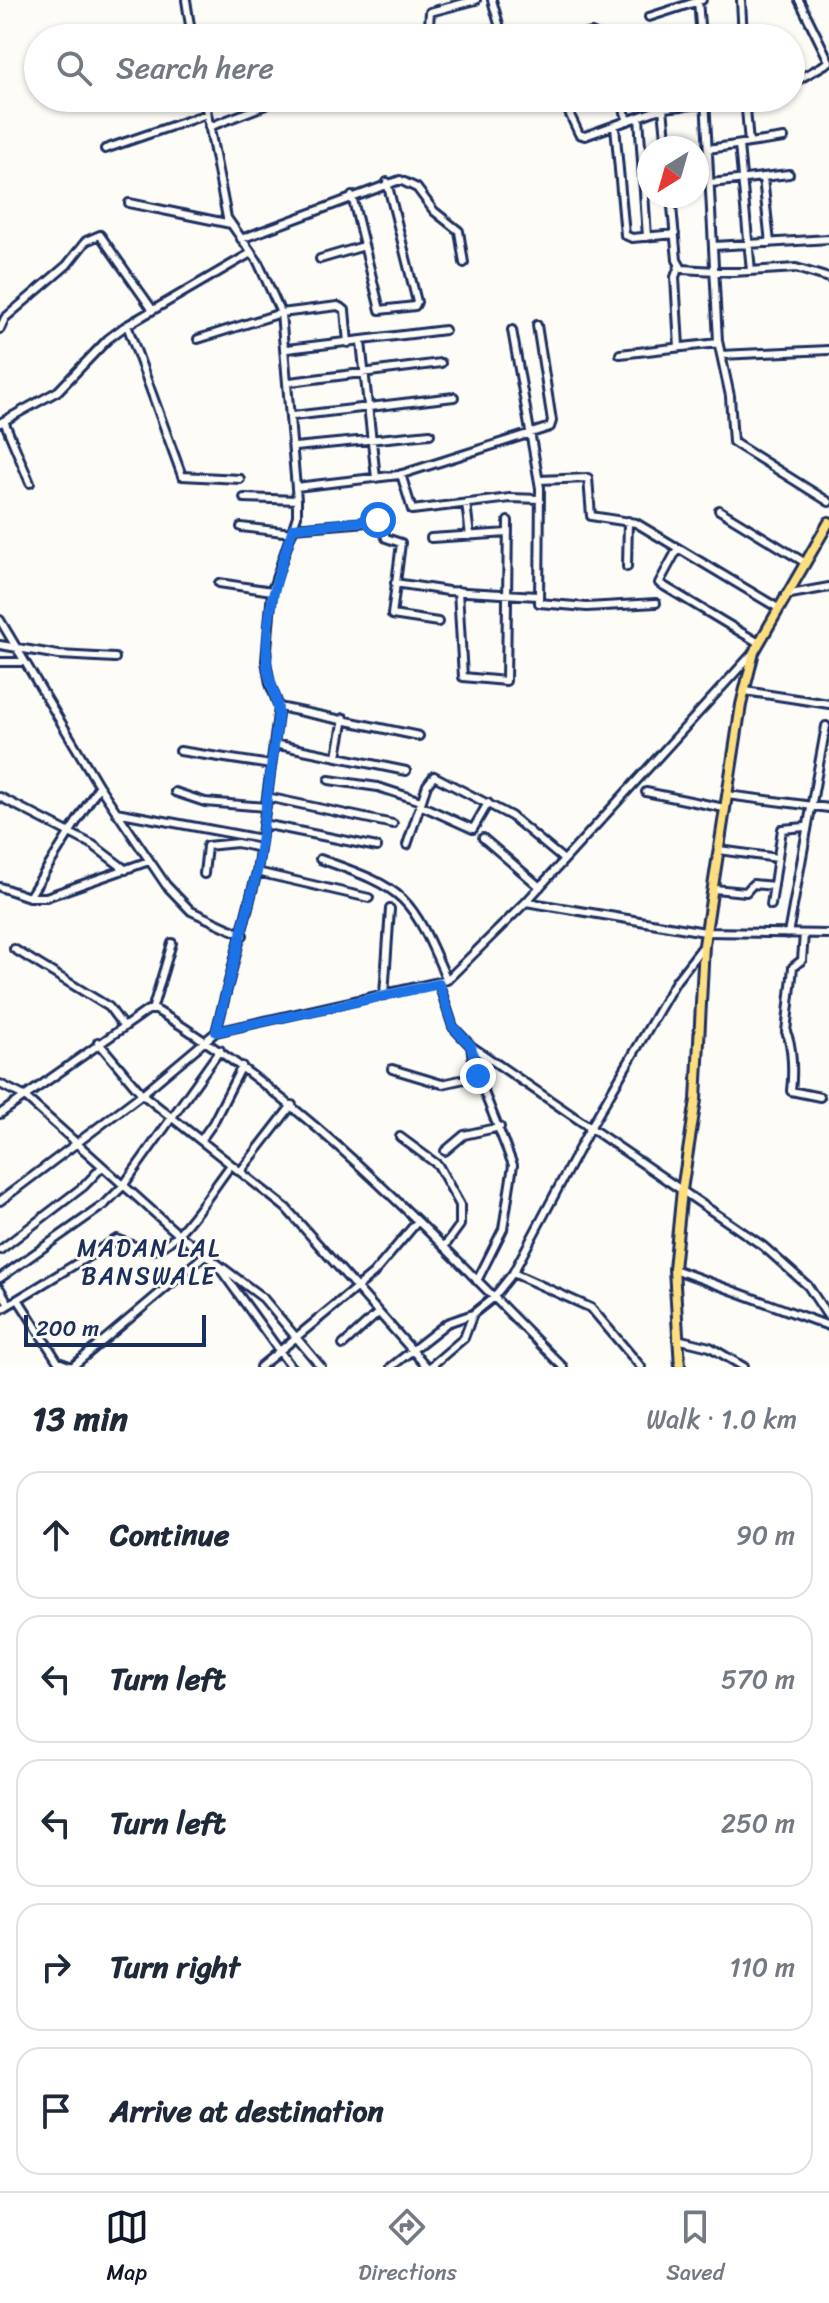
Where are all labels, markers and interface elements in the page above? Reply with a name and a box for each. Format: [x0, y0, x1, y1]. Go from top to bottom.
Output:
search box [24, 24, 805, 112]
text: Search here [116, 41, 274, 95]
icon: search [52, 46, 96, 90]
north arrow [637, 136, 709, 208]
route start [360, 502, 396, 538]
route end [460, 1058, 496, 1094]
district label: MADAN LAL BANSWALE [77, 1227, 221, 1297]
text: 200 m [36, 1309, 99, 1348]
scale bar [24, 1311, 206, 1347]
text: 13 min [32, 1389, 128, 1449]
text: Walk · 1.0 km [646, 1396, 797, 1442]
text: Continue [110, 1508, 229, 1562]
text: 90 m [736, 1512, 795, 1558]
icon: ahead [34, 1513, 78, 1557]
text: Turn left [110, 1652, 226, 1706]
text: 570 m [721, 1656, 795, 1702]
icon: left [34, 1657, 78, 1701]
text: Turn left [110, 1796, 226, 1850]
text: 250 m [721, 1800, 795, 1846]
icon: left [34, 1801, 78, 1845]
text: Turn right [110, 1940, 240, 1994]
text: 110 m [730, 1944, 795, 1990]
icon: right [34, 1945, 78, 1989]
text: Arrive at destination [110, 2084, 384, 2138]
icon: arrive [34, 2089, 78, 2133]
tab: Map [105, 2205, 149, 2292]
tab: Directions [358, 2205, 457, 2292]
tab: Saved [666, 2205, 724, 2292]

